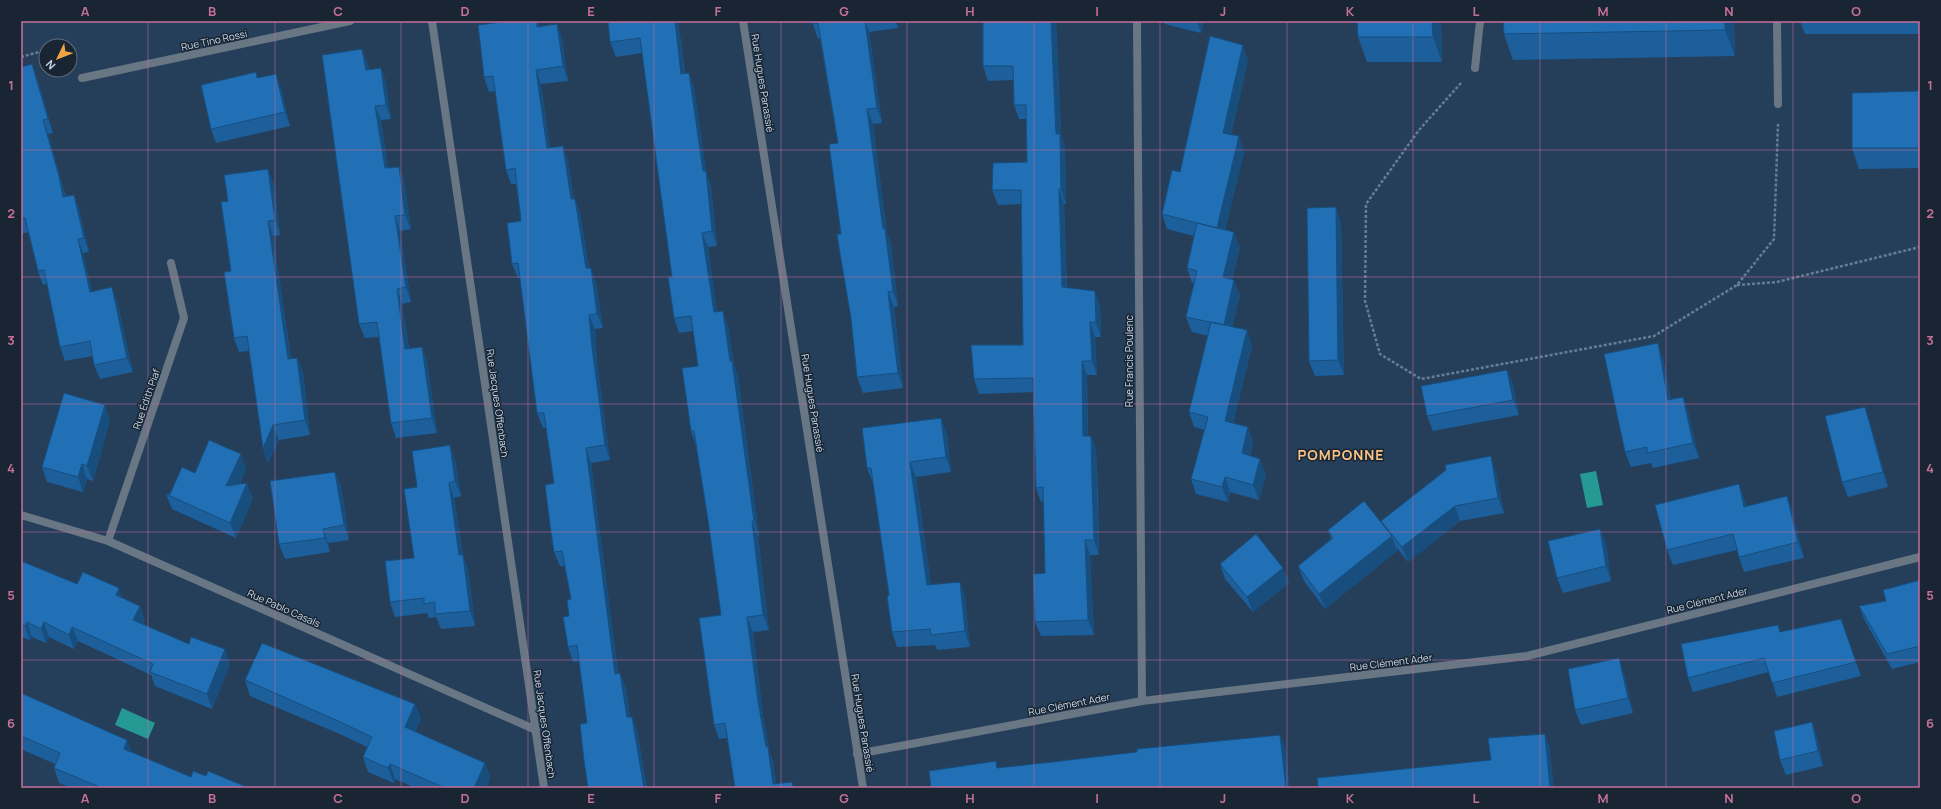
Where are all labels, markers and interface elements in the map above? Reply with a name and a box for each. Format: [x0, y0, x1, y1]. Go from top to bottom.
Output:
text: A [81, 2, 90, 20]
text: B [208, 2, 216, 20]
text: C [333, 2, 343, 20]
text: D [460, 2, 470, 20]
text: E [587, 2, 595, 20]
text: F [715, 2, 722, 20]
text: G [839, 2, 849, 20]
text: H [965, 2, 975, 20]
text: I [1095, 2, 1099, 20]
text: J [1220, 2, 1226, 20]
text: K [1346, 2, 1355, 20]
text: L [1473, 2, 1480, 20]
text: M [1597, 2, 1609, 20]
text: N [1724, 2, 1734, 20]
text: O [1851, 2, 1861, 20]
street label: Rue Tino Rossi [180, 26, 248, 54]
street label: Rue Hugues Panassié [748, 33, 778, 133]
north arrow [38, 38, 78, 78]
text: N [42, 57, 59, 73]
text: 1 [8, 76, 14, 94]
text: 1 [1927, 76, 1933, 94]
text: 2 [7, 204, 15, 222]
text: 2 [1926, 204, 1934, 222]
street label: Rue Francis Poulenc [1122, 314, 1136, 407]
text: 3 [7, 331, 15, 349]
text: 3 [1926, 331, 1934, 349]
street label: Rue Jacques Offenbach [483, 348, 513, 458]
street label: Rue Hugues Panassié [798, 353, 828, 453]
street label: Rue Édith Piaf [129, 366, 163, 431]
district label: POMPONNE [1297, 445, 1385, 464]
text: 4 [7, 459, 15, 477]
text: 4 [1926, 459, 1934, 477]
street label: Rue Clément Ader [1665, 583, 1749, 617]
text: 5 [7, 586, 15, 604]
street label: Rue Pablo Casals [245, 586, 323, 630]
text: 5 [1926, 586, 1934, 604]
street label: Rue Clément Ader [1349, 650, 1433, 674]
street label: Rue Jacques Offenbach [530, 669, 560, 779]
street label: Rue Hugues Panassié [848, 673, 878, 773]
street label: Rue Clément Ader [1027, 689, 1111, 719]
text: 6 [7, 714, 15, 732]
text: 6 [1926, 714, 1934, 732]
text: A [81, 789, 90, 807]
text: B [208, 789, 216, 807]
text: C [333, 789, 343, 807]
text: D [460, 789, 470, 807]
text: E [587, 789, 595, 807]
text: F [715, 789, 722, 807]
text: G [839, 789, 849, 807]
text: H [965, 789, 975, 807]
text: I [1095, 789, 1099, 807]
text: J [1220, 789, 1226, 807]
text: K [1346, 789, 1355, 807]
text: L [1473, 789, 1480, 807]
text: M [1597, 789, 1609, 807]
text: N [1724, 789, 1734, 807]
text: O [1851, 789, 1861, 807]

